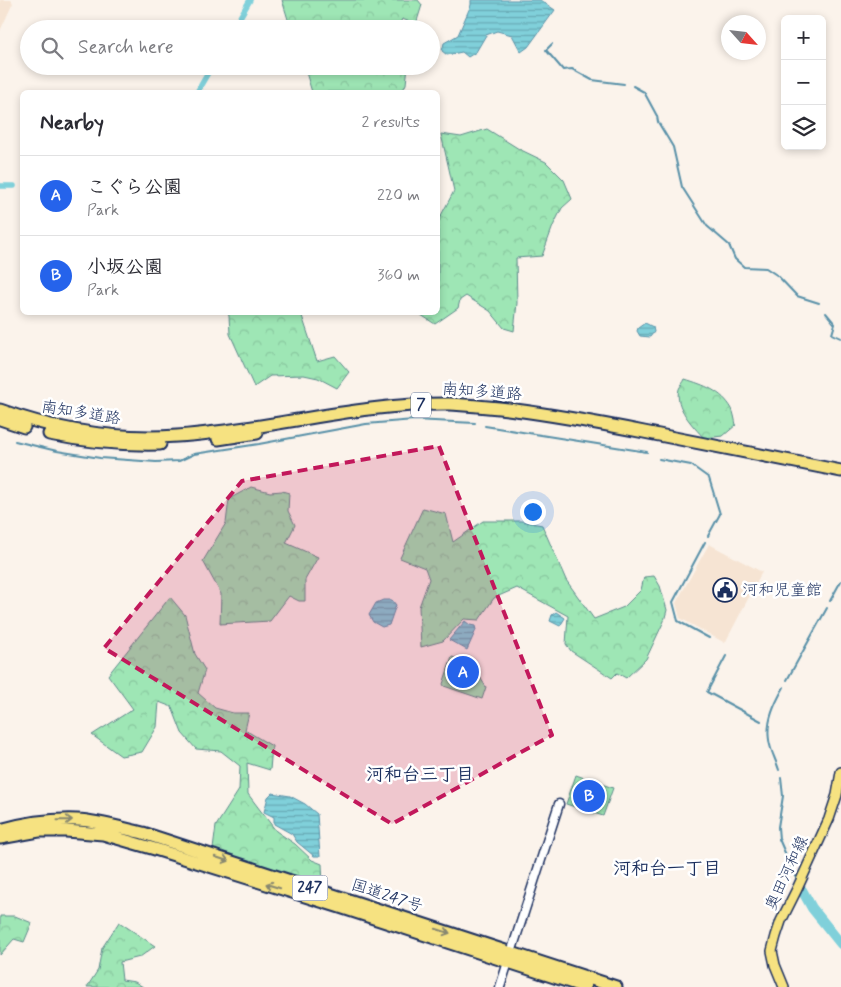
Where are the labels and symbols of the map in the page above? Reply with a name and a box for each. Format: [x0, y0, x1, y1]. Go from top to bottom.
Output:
north arrow [721, 15, 766, 60]
street label: 南知多道路 [441, 379, 523, 405]
road number: 7 [411, 392, 431, 418]
street label: 南知多道路 [40, 396, 122, 430]
your location [520, 499, 546, 525]
public building icon: 河和児童館 [712, 577, 738, 603]
place label: 河和児童館 [742, 580, 822, 601]
pin: A [447, 653, 479, 691]
district label: 河和台三丁目 [366, 763, 474, 787]
pin: B [573, 777, 605, 815]
one-way arrow [57, 816, 73, 825]
street label: 奥田河和線 [761, 832, 813, 914]
one-way arrow [214, 855, 230, 864]
district label: 河和台一丁目 [613, 857, 721, 881]
street label: 国道247号 [348, 875, 426, 917]
road number: 247 [292, 876, 328, 900]
one-way arrow [265, 880, 281, 890]
one-way arrow [435, 927, 451, 936]

